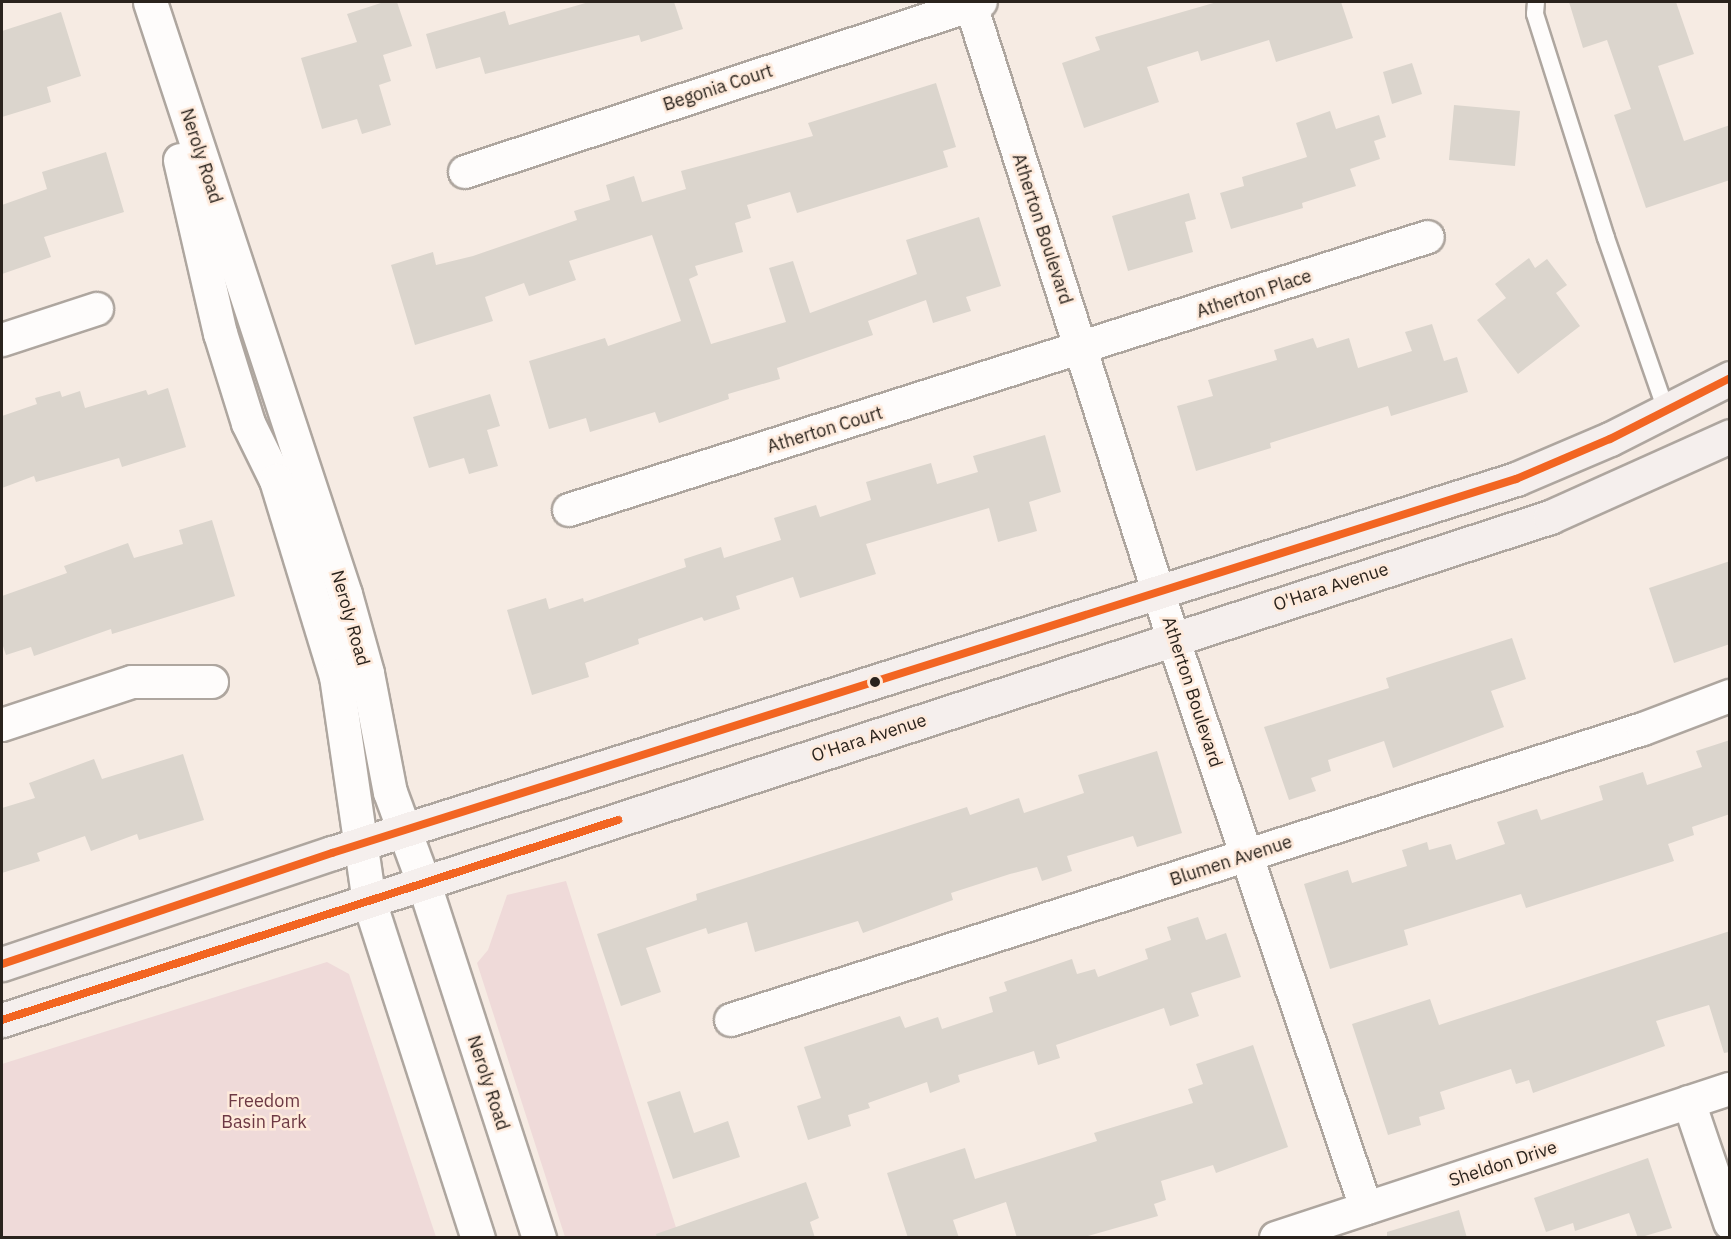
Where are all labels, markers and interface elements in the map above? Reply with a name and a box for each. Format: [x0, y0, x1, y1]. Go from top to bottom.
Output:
street label: Begonia Court [660, 60, 776, 116]
street label: Neroly Road [176, 106, 226, 206]
street label: Atherton Boulevard [1007, 151, 1077, 307]
street label: Atherton Place [1194, 265, 1314, 323]
street label: Atherton Court [765, 402, 885, 458]
street label: O'Hara Avenue [1271, 558, 1391, 616]
street label: Neroly Road [326, 568, 374, 668]
street label: Atherton Boulevard [1157, 614, 1227, 770]
unlabelled marker [869, 676, 881, 688]
street label: O'Hara Avenue [809, 709, 929, 767]
street label: Blumen Avenue [1167, 831, 1295, 891]
street label: Neroly Road [463, 1033, 513, 1133]
park label: Freedom Basin Park [221, 1091, 307, 1134]
street label: Sheldon Drive [1446, 1136, 1560, 1192]

